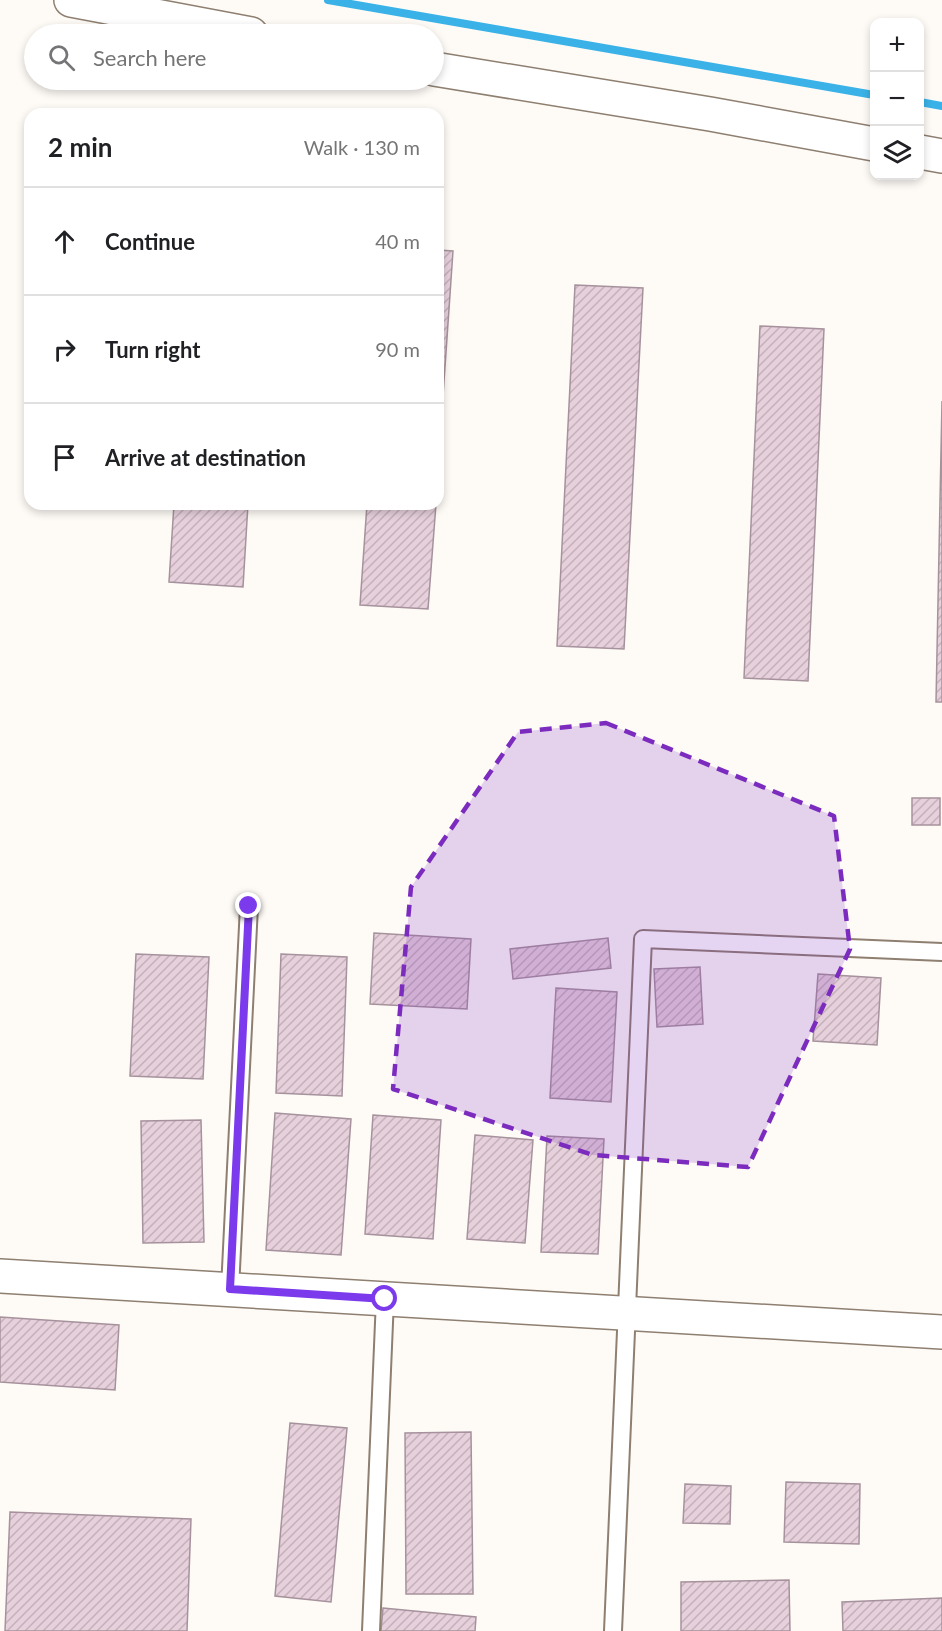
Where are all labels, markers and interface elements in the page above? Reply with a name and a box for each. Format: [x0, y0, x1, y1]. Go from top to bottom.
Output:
map controls [870, 18, 924, 180]
button: + [870, 18, 924, 72]
search box [24, 24, 444, 90]
icon: search [45, 41, 78, 74]
text: Search here [93, 44, 206, 71]
button: − [870, 72, 924, 126]
button: layers [870, 126, 924, 180]
text: 2 min [48, 131, 112, 163]
text: Walk · 130 m [304, 135, 420, 159]
icon: ahead [48, 225, 81, 258]
text: Continue [105, 228, 195, 255]
text: 40 m [375, 229, 420, 253]
icon: right [48, 333, 81, 366]
text: Turn right [105, 336, 200, 363]
text: 90 m [375, 337, 420, 361]
icon: arrive [48, 441, 81, 474]
text: Arrive at destination [105, 444, 306, 471]
route end [235, 892, 261, 918]
route start [371, 1285, 397, 1311]

